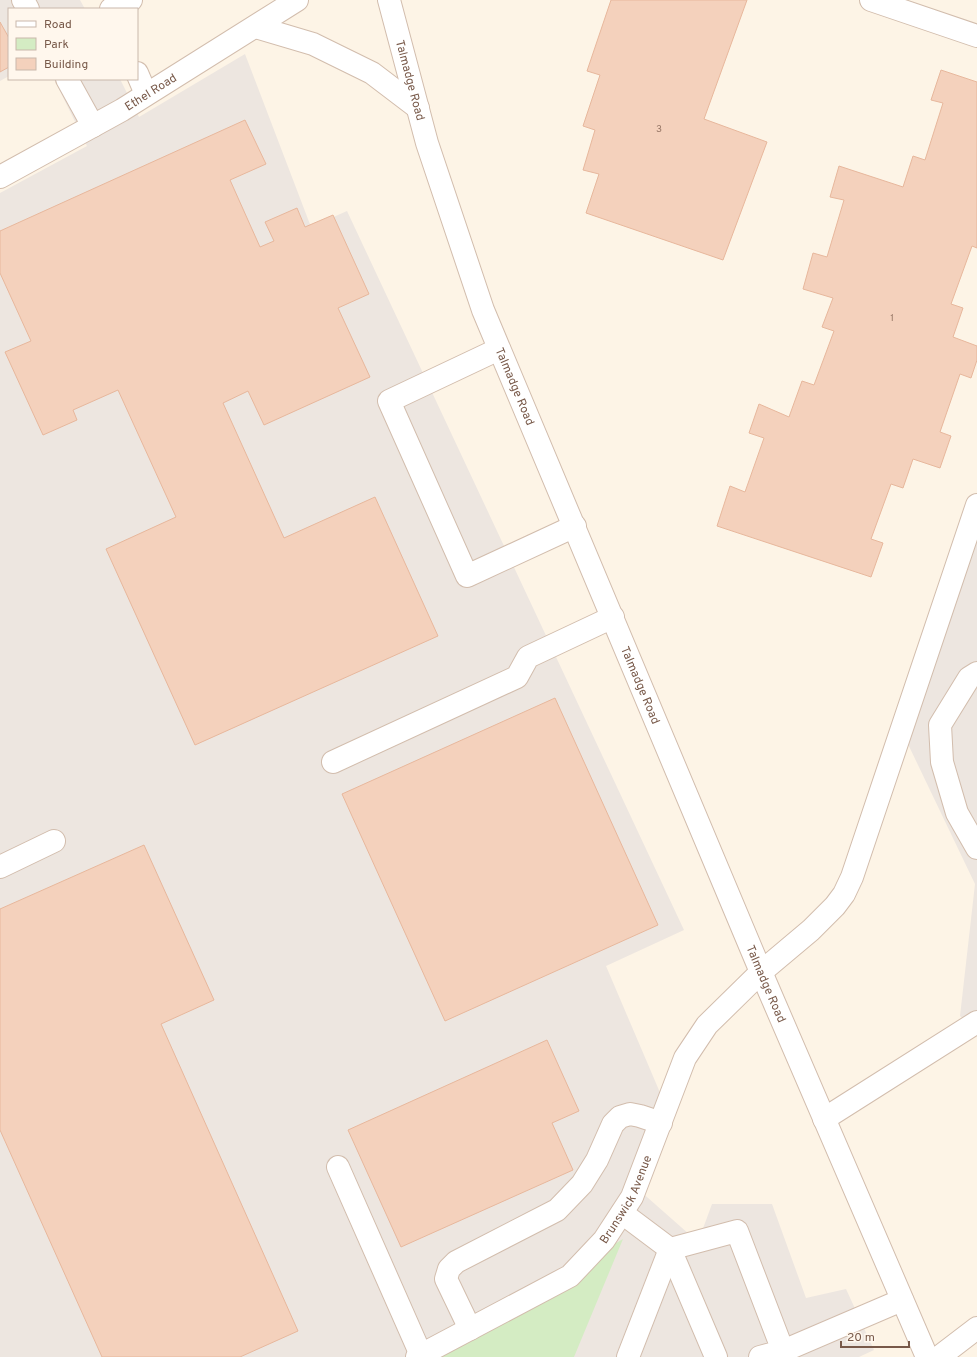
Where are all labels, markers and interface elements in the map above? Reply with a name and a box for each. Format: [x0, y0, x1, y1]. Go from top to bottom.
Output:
legend [8, 8, 138, 80]
text: Road [44, 17, 72, 33]
text: Park [44, 37, 69, 53]
street label: Talmadge Road [391, 38, 428, 123]
text: Building [44, 57, 88, 73]
street label: Ethel Road [122, 70, 180, 115]
house number: 3 [656, 123, 662, 136]
house number: 1 [890, 312, 894, 325]
street label: Talmadge Road [491, 345, 538, 428]
street label: Talmadge Road [616, 644, 663, 727]
street label: Talmadge Road [742, 943, 789, 1026]
street label: Brunswick Avenue [597, 1153, 656, 1247]
scale bar [841, 1323, 909, 1349]
text: 20 m [847, 1330, 875, 1346]

